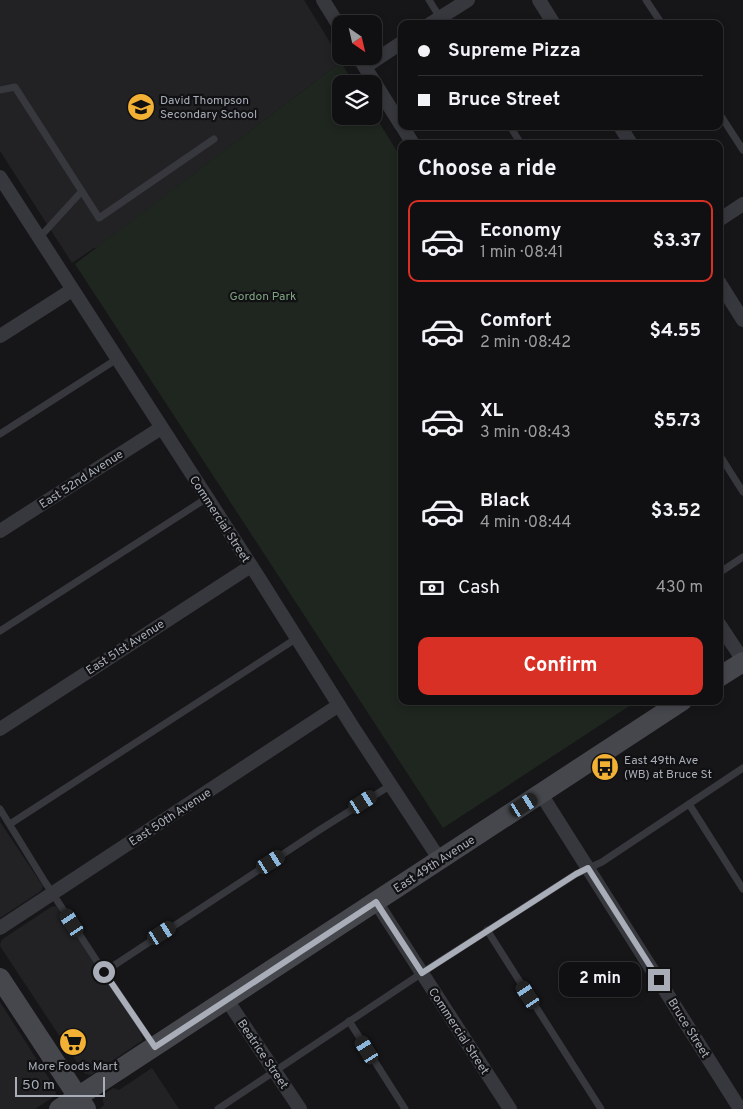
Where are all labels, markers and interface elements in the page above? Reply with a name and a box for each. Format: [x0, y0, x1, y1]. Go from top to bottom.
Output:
north arrow [332, 15, 382, 65]
map controls [332, 15, 382, 125]
text: Supreme Pizza [448, 39, 581, 63]
button: layers [332, 75, 382, 125]
text: Bruce Street [448, 88, 560, 112]
school or university icon: David Thompson Secondary School [126, 92, 156, 122]
place label: David Thompson Secondary School [160, 93, 257, 123]
text: Choose a ride [418, 156, 556, 183]
icon: car [420, 219, 465, 264]
text: Economy [480, 219, 561, 243]
text: $3.37 [653, 229, 701, 253]
text: 1 min · 08:41 [480, 243, 563, 263]
park label: Gordon Park [230, 289, 297, 305]
icon: car [420, 309, 465, 354]
text: Comfort [480, 309, 552, 333]
text: $4.55 [650, 319, 701, 343]
text: 2 min · 08:42 [480, 333, 571, 353]
icon: car [420, 399, 465, 444]
text: XL [480, 399, 503, 423]
text: $5.73 [654, 409, 701, 433]
text: 3 min · 08:43 [480, 423, 571, 443]
street label: East 52nd Avenue [36, 447, 127, 513]
street label: Commercial Street [185, 473, 253, 566]
icon: car [420, 489, 465, 534]
text: Black [480, 489, 530, 513]
text: $3.52 [651, 499, 701, 523]
text: 4 min · 08:44 [480, 513, 571, 533]
icon: cash [418, 574, 446, 602]
text: Cash [458, 576, 500, 600]
text: 430 m [656, 578, 703, 598]
street label: East 51st Avenue [83, 616, 168, 679]
button: Confirm [418, 637, 703, 695]
bus stop icon: East 49th Ave (WB) at Bruce St [590, 752, 620, 782]
place label: East 49th Ave (WB) at Bruce St [624, 753, 712, 783]
street label: East 50th Avenue [126, 785, 215, 850]
car [346, 788, 379, 816]
car [507, 791, 540, 819]
street label: East 49th Avenue [391, 832, 478, 897]
car [254, 848, 287, 876]
car [57, 906, 86, 940]
car [145, 919, 178, 947]
route start [93, 961, 115, 983]
callout: 2 min [559, 962, 642, 998]
text: 2 min [579, 969, 621, 989]
route end [648, 969, 670, 991]
car [513, 978, 542, 1012]
street label: Commercial Street [424, 985, 492, 1078]
street label: Bruce Street [663, 996, 713, 1061]
street label: Beatrice Street [233, 1017, 291, 1092]
supermarket icon: More Foods Mart [58, 1027, 88, 1057]
car [352, 1033, 381, 1067]
place label: More Foods Mart [28, 1059, 118, 1075]
scale bar [15, 1074, 105, 1097]
text: 50 m [22, 1077, 55, 1094]

